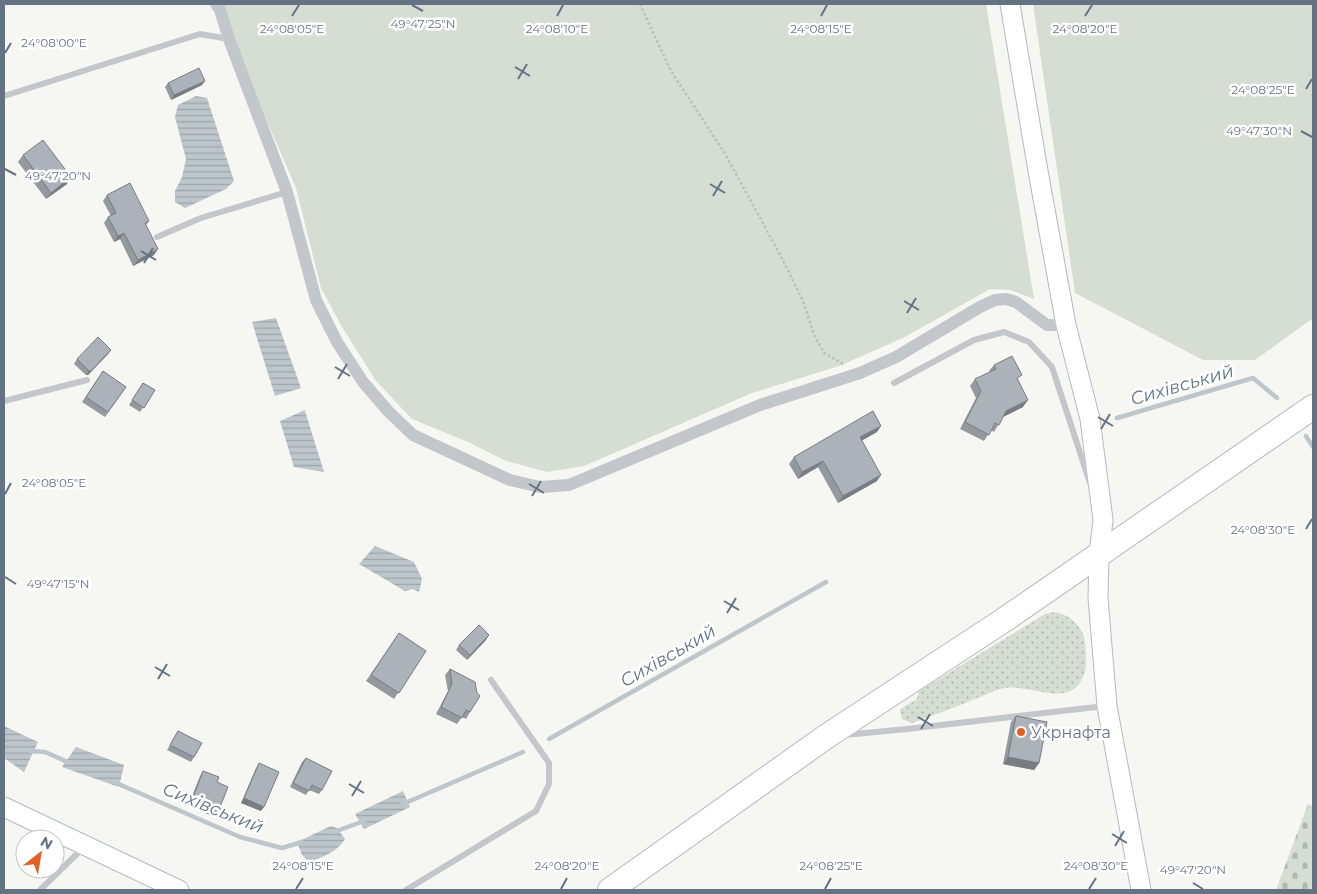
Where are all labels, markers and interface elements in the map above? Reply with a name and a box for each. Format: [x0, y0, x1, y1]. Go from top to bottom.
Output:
text: 49°47'25"N [390, 16, 456, 31]
text: 24°08'05"E [260, 21, 324, 36]
text: 24°08'10"E [526, 21, 588, 36]
text: 24°08'15"E [790, 21, 852, 36]
text: 24°08'20"E [1053, 21, 1117, 36]
text: 24°08'00"E [21, 35, 87, 50]
text: 24°08'25"E [1231, 82, 1295, 97]
text: 49°47'30"N [1226, 123, 1292, 138]
text: 49°47'20"N [25, 168, 91, 183]
water label: Сихівський [1128, 360, 1236, 410]
text: 24°08'05"E [22, 475, 86, 490]
text: 24°08'30"E [1231, 522, 1295, 537]
text: 49°47'15"N [27, 576, 89, 591]
water label: Сихівський [616, 620, 720, 692]
place label: Укрнафта [1031, 723, 1111, 742]
marker: Укрнафта [1015, 726, 1027, 738]
water label: Сихівський [159, 778, 267, 838]
north arrow [15, 829, 65, 879]
text: N [37, 832, 56, 853]
text: 24°08'15"E [272, 858, 334, 873]
text: 24°08'20"E [535, 858, 599, 873]
text: 24°08'25"E [799, 858, 863, 873]
text: 24°08'30"E [1064, 858, 1128, 873]
text: 49°47'20"N [1160, 862, 1226, 877]

